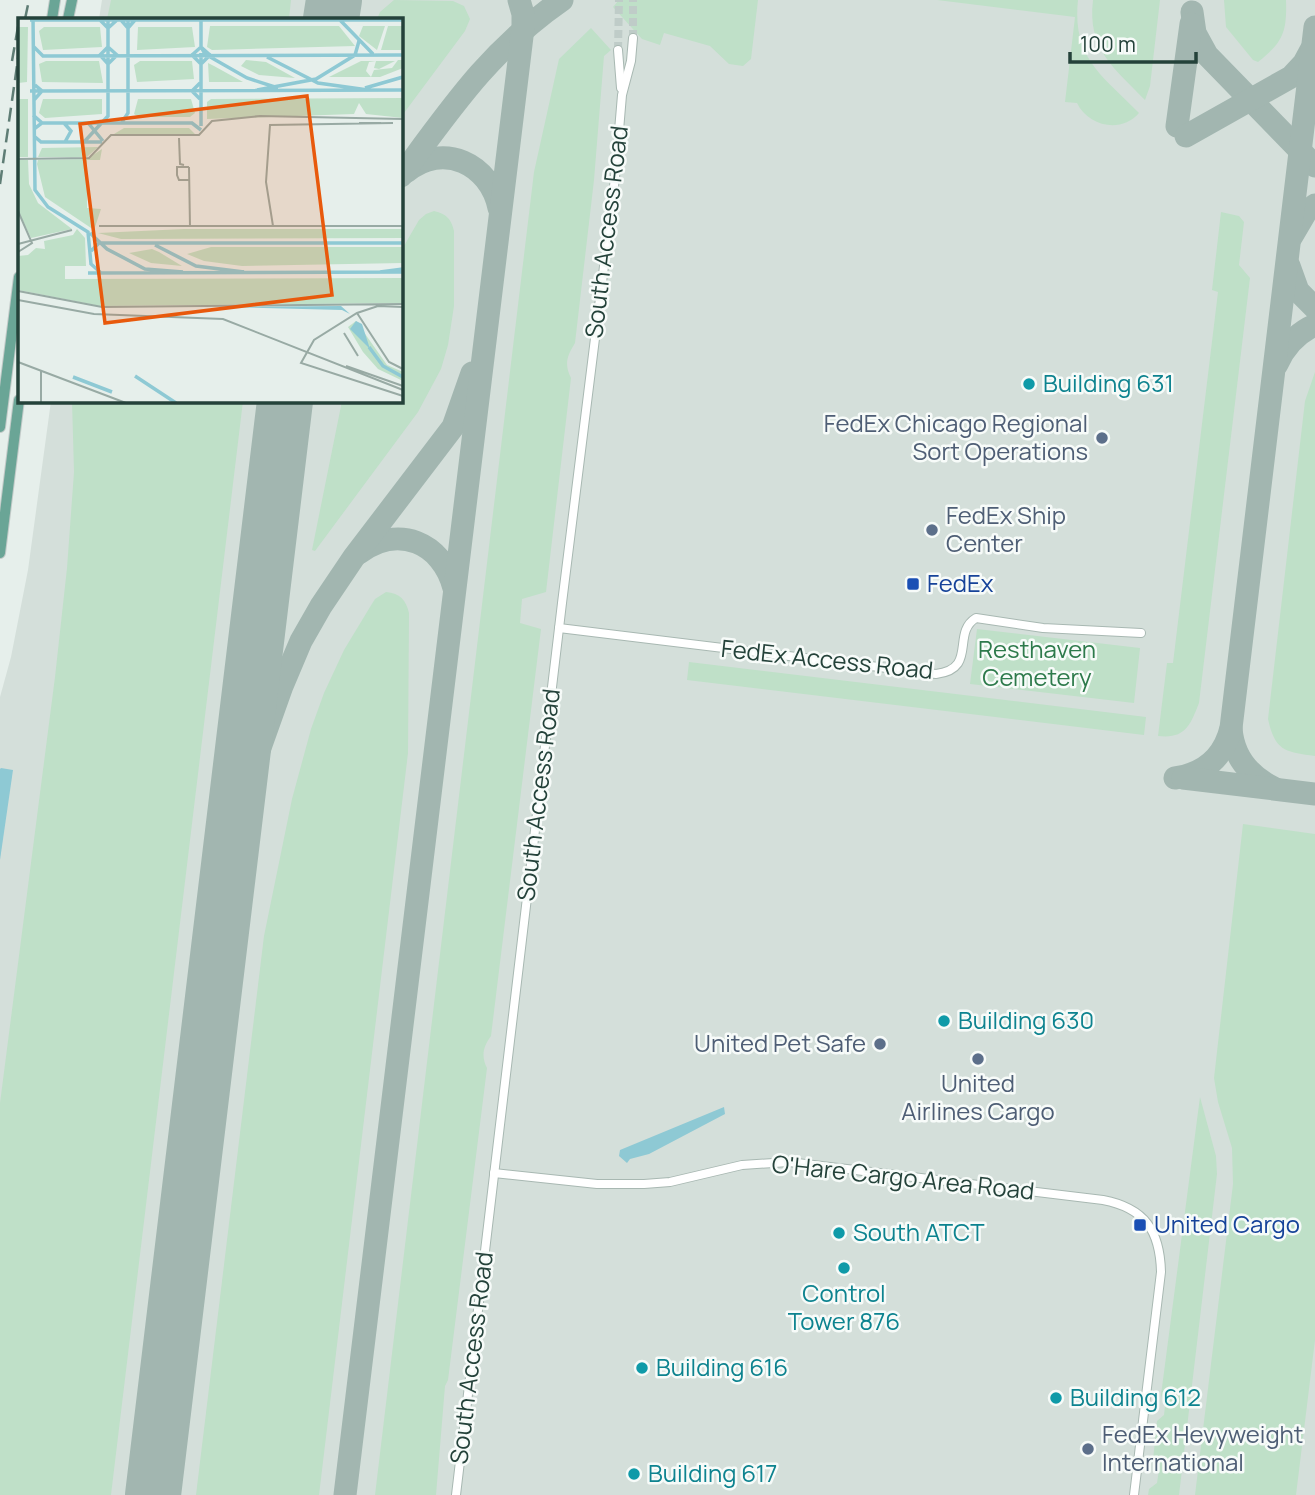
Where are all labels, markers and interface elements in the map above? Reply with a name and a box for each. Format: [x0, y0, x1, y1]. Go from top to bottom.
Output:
inset map [18, 18, 402, 402]
scale bar [1070, 21, 1196, 65]
text: 100 m [1080, 30, 1136, 58]
street label: South Access Road [576, 124, 635, 340]
place label: Building 631 [1043, 366, 1174, 399]
marker: Building 631 [1021, 376, 1037, 392]
place label: FedEx Chicago Regional Sort Operations [824, 406, 1088, 467]
marker: FedEx Chicago Regional Sort Operations [1094, 430, 1110, 446]
place label: FedEx Ship Center [946, 498, 1066, 559]
marker: FedEx Ship Center [924, 522, 940, 538]
place label: FedEx [927, 566, 994, 599]
marker: FedEx [905, 576, 921, 592]
street label: FedEx Access Road [719, 631, 935, 686]
park label: Resthaven Cemetery [978, 632, 1096, 693]
street label: South Access Road [508, 687, 567, 903]
place label: Building 630 [958, 1003, 1094, 1036]
marker: Building 630 [936, 1013, 952, 1029]
place label: United Pet Safe [694, 1026, 866, 1059]
marker: United Pet Safe [872, 1036, 888, 1052]
marker: United Airlines Cargo [970, 1051, 986, 1067]
place label: United Airlines Cargo [901, 1066, 1055, 1127]
street label: O'Hare Cargo Area Road [770, 1146, 1036, 1207]
place label: United Cargo [1154, 1207, 1300, 1240]
place label: South ATCT [853, 1215, 985, 1248]
marker: United Cargo [1132, 1217, 1148, 1233]
marker: South ATCT [831, 1225, 847, 1241]
street label: South Access Road [441, 1250, 500, 1466]
marker: Control Tower 876 [836, 1260, 852, 1276]
place label: Control Tower 876 [788, 1276, 900, 1337]
place label: Building 616 [656, 1350, 788, 1383]
marker: Building 616 [634, 1360, 650, 1376]
place label: Building 612 [1070, 1380, 1201, 1413]
marker: Building 612 [1048, 1390, 1064, 1406]
place label: FedEx Hevyweight International [1102, 1417, 1303, 1478]
marker: FedEx Hevyweight International [1080, 1441, 1096, 1457]
place label: Building 617 [648, 1456, 777, 1489]
marker: Building 617 [626, 1466, 642, 1482]

